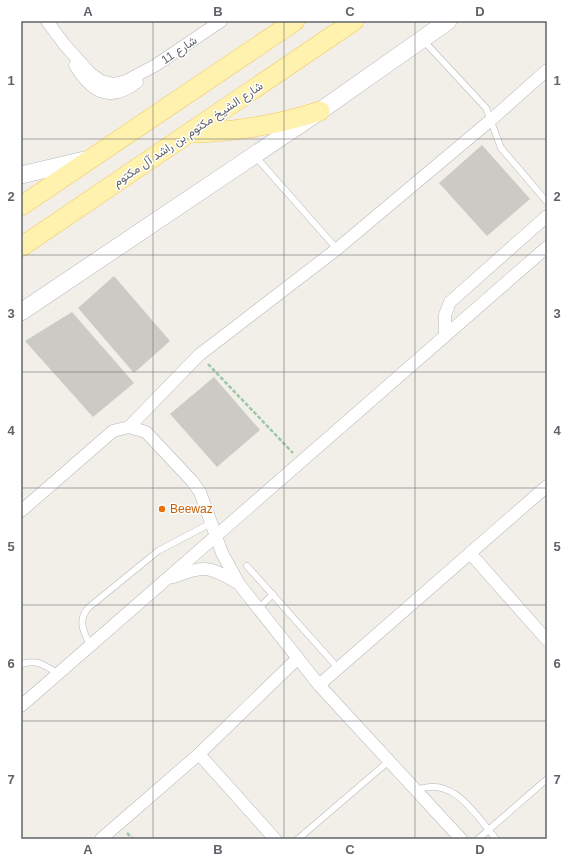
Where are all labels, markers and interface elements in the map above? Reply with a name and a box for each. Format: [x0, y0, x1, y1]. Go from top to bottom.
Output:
text: A [83, 4, 93, 19]
text: B [213, 4, 223, 19]
text: C [345, 4, 355, 19]
text: D [475, 4, 485, 19]
street label: شارع 11 [159, 33, 201, 69]
text: 1 [7, 73, 15, 88]
text: 1 [553, 73, 561, 88]
street label: شارع الشيخ مكتوم بن راشد آل مكتوم [110, 78, 267, 191]
text: 2 [7, 189, 15, 204]
text: 2 [553, 189, 561, 204]
text: 3 [7, 306, 15, 321]
text: 3 [553, 306, 561, 321]
text: 4 [7, 423, 15, 438]
text: 4 [553, 423, 561, 438]
place label: Beewaz [170, 502, 213, 516]
marker: Beewaz [157, 504, 167, 514]
text: 5 [7, 539, 15, 554]
text: 5 [553, 539, 561, 554]
text: 6 [7, 656, 15, 671]
text: 6 [553, 656, 561, 671]
text: 7 [7, 772, 15, 787]
text: 7 [553, 772, 561, 787]
text: A [83, 842, 93, 857]
text: B [213, 842, 223, 857]
text: C [345, 842, 355, 857]
text: D [475, 842, 485, 857]

